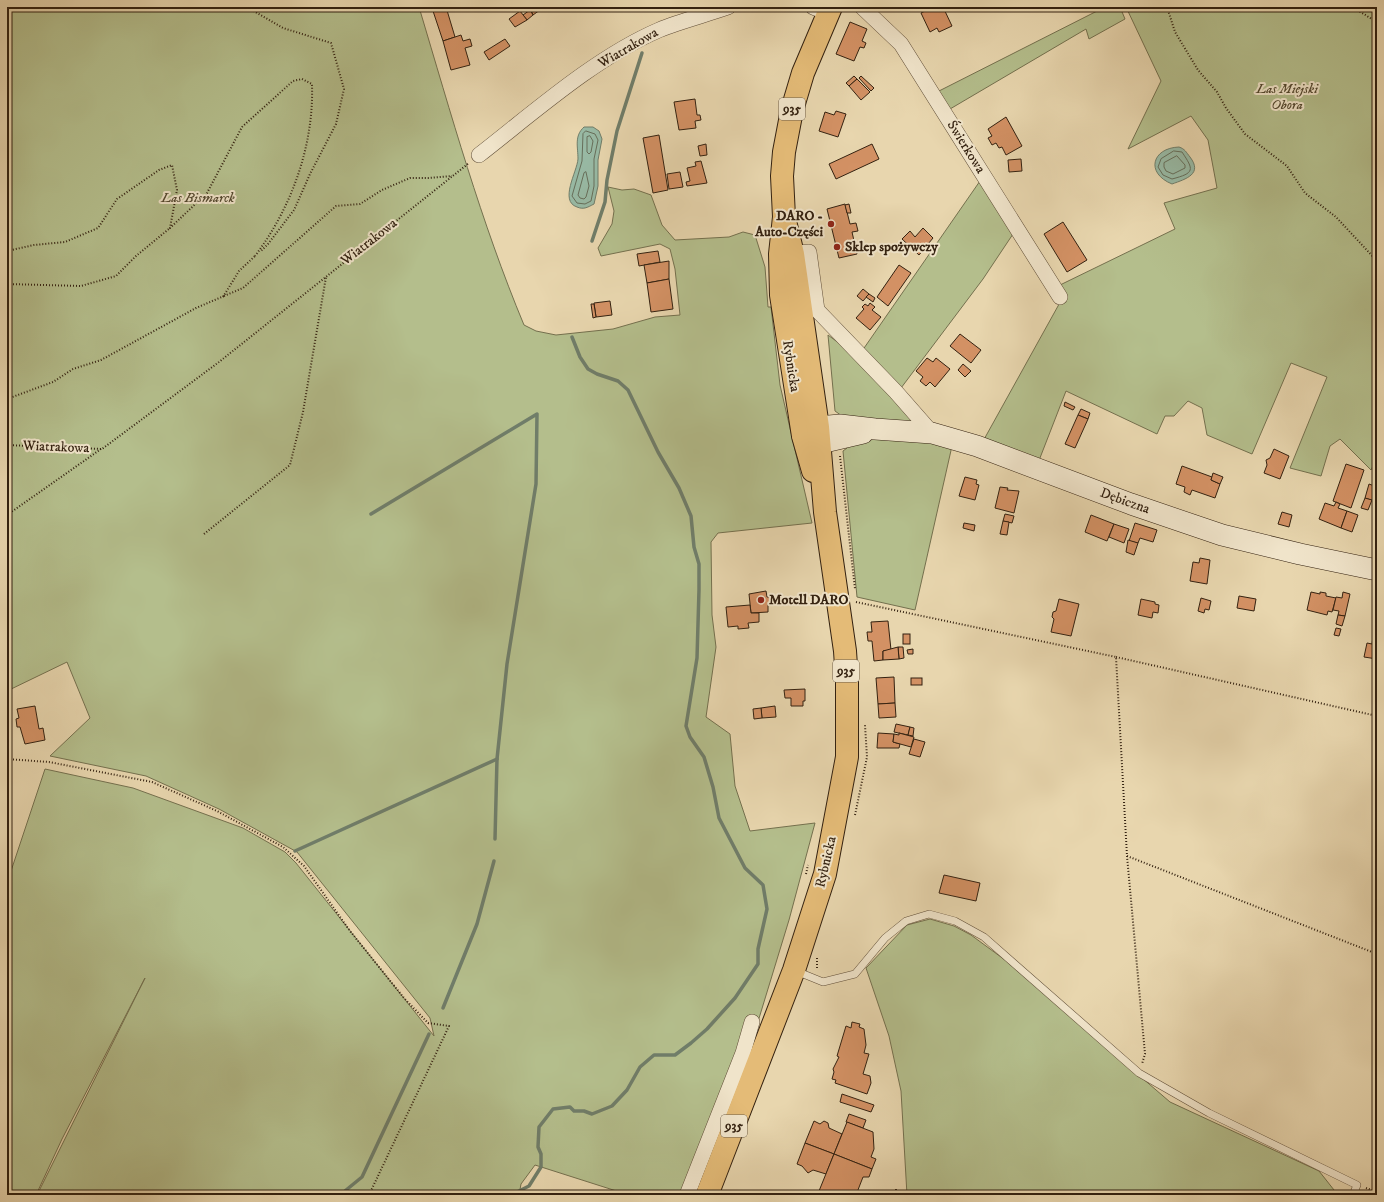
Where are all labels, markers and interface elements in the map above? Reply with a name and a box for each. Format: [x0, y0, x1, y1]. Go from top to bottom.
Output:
street label: Wiatrakowa [594, 24, 661, 73]
park label: Las Miejski Obora [1255, 80, 1319, 114]
road number: 935 [779, 98, 805, 120]
street label: Świerkowa [943, 117, 989, 177]
park label: Las Bismarck [160, 189, 235, 207]
place label: DARO - Auto-Części [754, 207, 823, 241]
street label: Wiatrakowa [336, 214, 401, 270]
marker: DARO - Auto-Części [826, 219, 836, 229]
place label: Sklep spożywczy [845, 238, 938, 256]
marker: Sklep spożywczy [832, 242, 842, 252]
street label: Rybnicka [778, 339, 804, 393]
street label: Wiatrakowa [21, 437, 90, 457]
street label: Dębiczna [1098, 484, 1152, 518]
place label: Motell DARO [769, 591, 848, 609]
marker: Motell DARO [756, 595, 766, 605]
road number: 935 [833, 660, 859, 682]
street label: Rybnicka [811, 835, 841, 889]
road number: 935 [721, 1115, 747, 1137]

